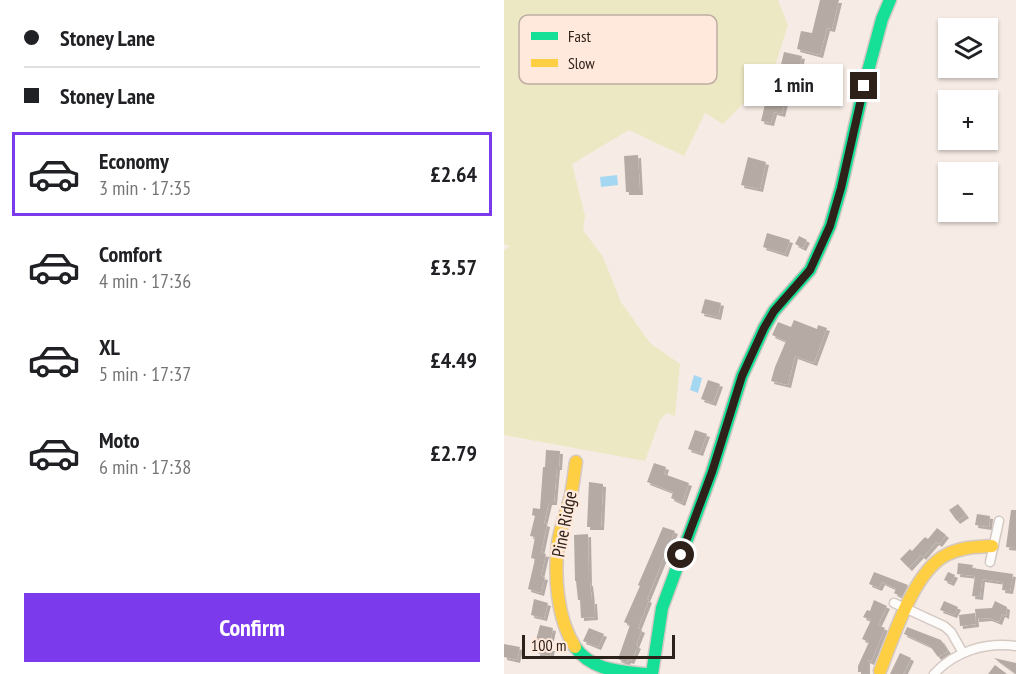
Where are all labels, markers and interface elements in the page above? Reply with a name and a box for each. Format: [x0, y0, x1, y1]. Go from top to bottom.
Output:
legend [519, 15, 717, 84]
map controls [938, 18, 998, 222]
button: layers [938, 18, 998, 78]
text: Stoney Lane [60, 24, 155, 52]
text: Fast [568, 26, 591, 46]
text: Slow [568, 53, 595, 73]
callout: 1 min [744, 65, 843, 107]
text: 1 min [773, 72, 814, 98]
route end [850, 72, 877, 99]
text: Stoney Lane [60, 82, 155, 110]
button: + [938, 90, 998, 150]
icon: car [27, 147, 81, 201]
text: Economy [99, 147, 169, 175]
text: £2.64 [430, 160, 477, 188]
button: − [938, 162, 998, 222]
text: 3 min · 17:35 [99, 175, 191, 201]
icon: car [27, 240, 81, 294]
text: Comfort [99, 240, 162, 268]
text: £3.57 [430, 253, 477, 281]
text: 4 min · 17:36 [99, 268, 191, 294]
icon: car [27, 333, 81, 387]
text: XL [99, 333, 120, 361]
text: £4.49 [430, 346, 477, 374]
text: 5 min · 17:37 [99, 361, 191, 387]
icon: car [27, 426, 81, 480]
text: Moto [99, 426, 140, 454]
text: £2.79 [430, 439, 477, 467]
text: 6 min · 17:38 [99, 454, 191, 480]
street label: Pine Ridge [546, 489, 582, 559]
route start [667, 541, 694, 568]
button: Confirm [24, 593, 480, 662]
scale bar [522, 632, 675, 660]
text: 100 m [531, 635, 566, 655]

